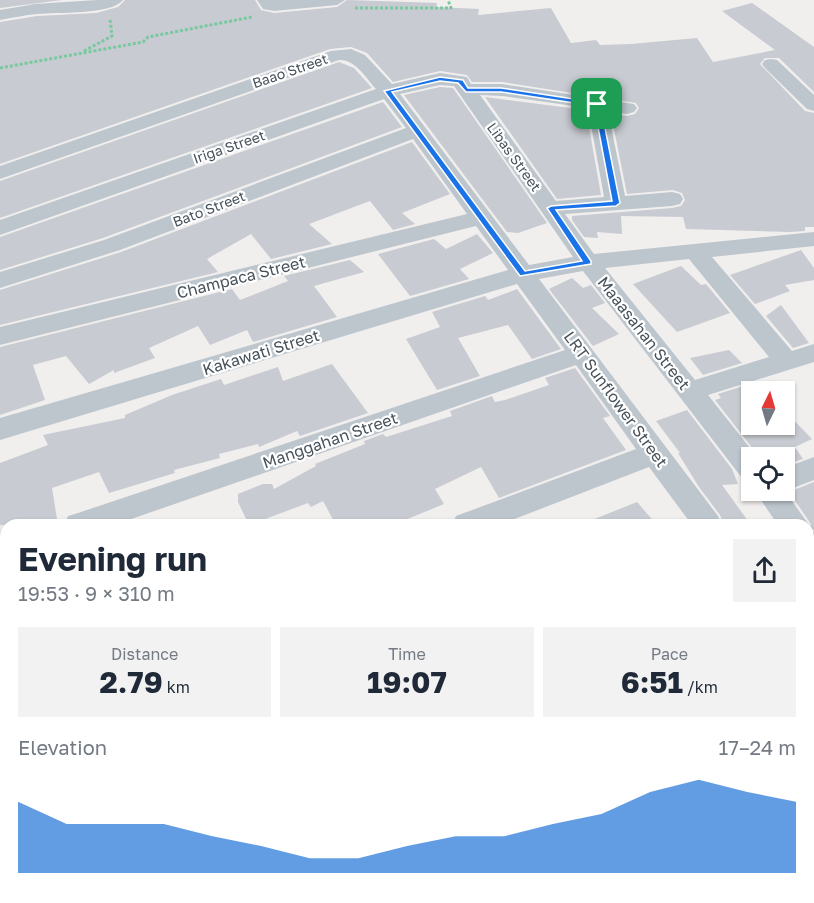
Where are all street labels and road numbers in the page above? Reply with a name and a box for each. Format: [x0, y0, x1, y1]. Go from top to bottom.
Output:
street label: Baao Street [250, 50, 330, 91]
street label: Libas Street [484, 119, 545, 194]
street label: Iriga Street [191, 126, 267, 167]
street label: Bato Street [170, 187, 247, 230]
street label: Champaca Street [175, 251, 307, 303]
street label: Maaasahan Street [593, 272, 695, 394]
street label: Kakawati Street [200, 325, 322, 379]
street label: LRT Sunflower Street [560, 327, 672, 471]
street label: Manggahan Street [260, 408, 400, 472]

